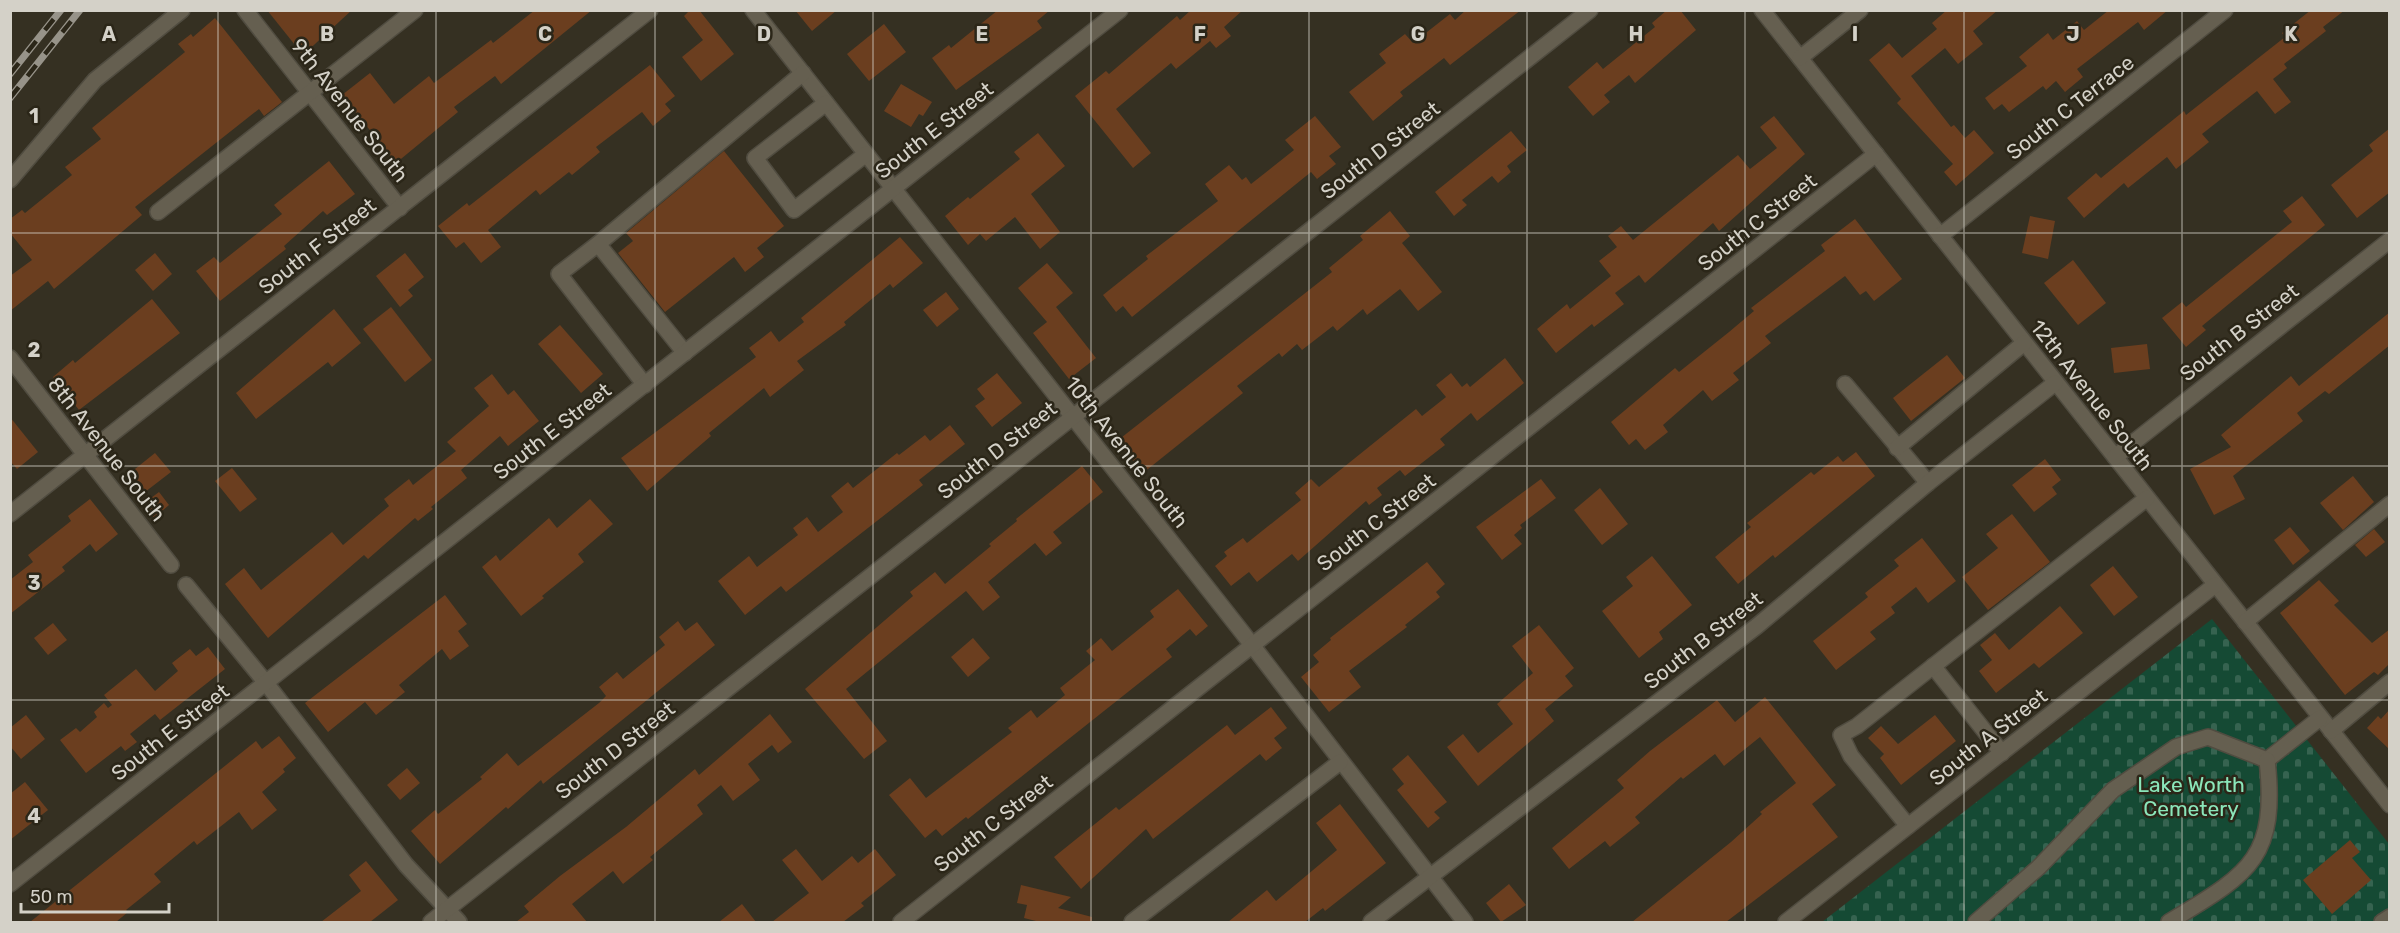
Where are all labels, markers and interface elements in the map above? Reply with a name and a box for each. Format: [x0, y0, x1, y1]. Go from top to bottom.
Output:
text: A [102, 22, 117, 46]
text: B [320, 22, 334, 46]
text: C [538, 22, 552, 46]
text: D [757, 22, 771, 46]
text: E [976, 22, 988, 46]
text: F [1194, 22, 1206, 46]
text: G [1411, 22, 1425, 46]
text: H [1629, 22, 1643, 46]
text: I [1852, 22, 1858, 46]
text: J [2066, 22, 2080, 46]
text: K [2284, 22, 2298, 46]
street label: 9th Avenue South [286, 33, 414, 187]
street label: South C Terrace [2001, 49, 2139, 165]
street label: South E Street [870, 76, 998, 184]
street label: South D Street [1315, 96, 1445, 204]
text: 1 [29, 104, 39, 128]
street label: South C Street [1693, 168, 1821, 276]
street label: South F Street [253, 193, 381, 299]
street label: South B Street [2175, 278, 2303, 386]
street label: 12th Avenue South [2025, 315, 2159, 475]
text: 2 [28, 338, 41, 362]
street label: 10th Avenue South [1060, 371, 1194, 533]
street label: 8th Avenue South [43, 372, 171, 526]
street label: South E Street [488, 377, 616, 485]
street label: South D Street [932, 396, 1062, 504]
street label: South C Street [1312, 468, 1440, 576]
text: 3 [27, 571, 41, 595]
street label: South B Street [1639, 586, 1767, 694]
street label: South E Street [106, 678, 234, 786]
street label: South A Street [1924, 683, 2052, 791]
street label: South D Street [550, 696, 680, 804]
street label: South C Street [929, 769, 1057, 877]
park label: Lake Worth Cemetery [2137, 772, 2245, 821]
text: 4 [27, 804, 41, 828]
scale bar [21, 876, 170, 914]
text: 50 m [30, 886, 73, 908]

